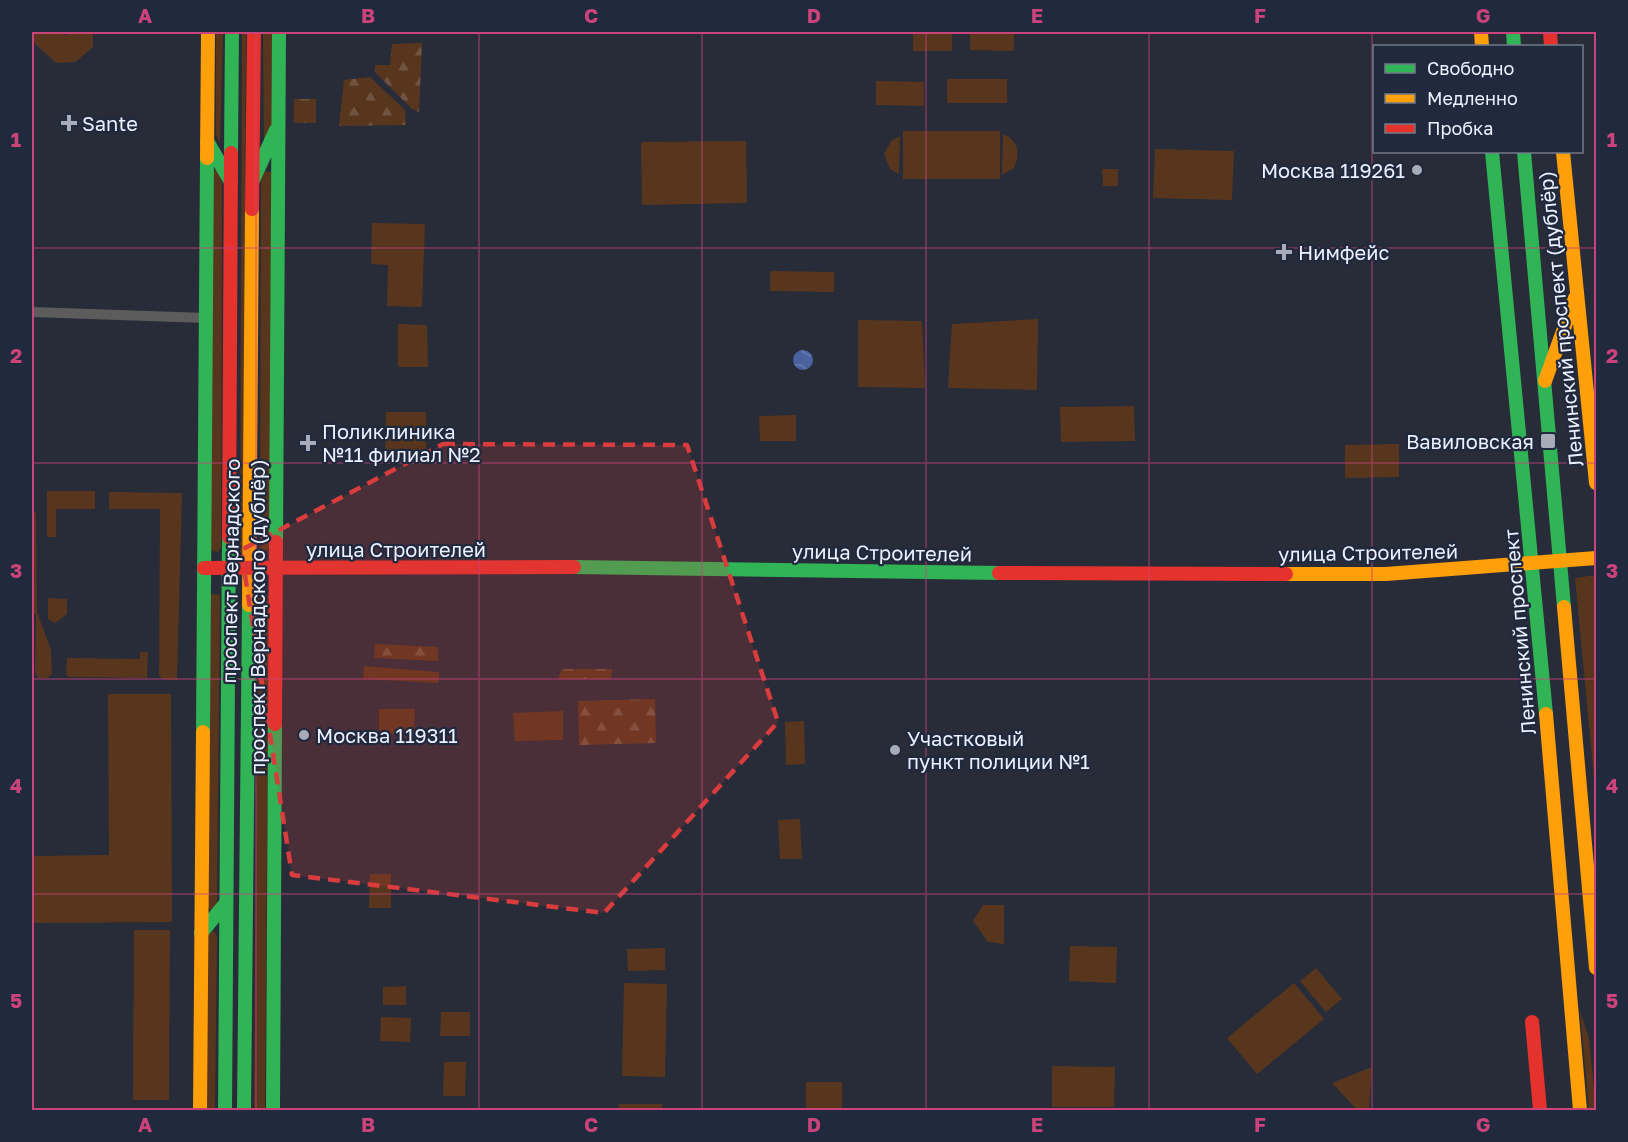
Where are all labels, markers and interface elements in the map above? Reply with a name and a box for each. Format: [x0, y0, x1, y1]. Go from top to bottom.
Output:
text: A [138, 3, 152, 27]
text: B [361, 3, 375, 27]
text: C [584, 3, 598, 27]
text: D [807, 3, 821, 27]
text: E [1031, 3, 1043, 27]
text: F [1254, 3, 1266, 27]
text: G [1476, 3, 1490, 27]
legend [1373, 45, 1583, 153]
text: Свободно [1427, 57, 1514, 79]
text: Медленно [1427, 87, 1518, 109]
place label: Sante [82, 111, 138, 135]
marker: Sante [60, 114, 78, 132]
text: Пробка [1427, 117, 1493, 139]
text: 1 [11, 127, 21, 151]
text: 1 [1607, 127, 1617, 151]
place label: Москва 119261 [1261, 158, 1405, 182]
marker: Москва 119261 [1410, 163, 1424, 177]
street label: Ленинский проспект (дублёр) [1533, 170, 1587, 468]
place label: Нимфейс [1298, 240, 1389, 264]
marker: Нимфейс [1275, 243, 1293, 261]
text: 2 [10, 343, 22, 367]
text: 2 [1606, 343, 1618, 367]
place label: Поликлиника №11 филиал №2 [322, 419, 481, 466]
place label: Вавиловская [1406, 429, 1534, 453]
marker: Вавиловская [1539, 432, 1557, 450]
marker: Поликлиника №11 филиал №2 [299, 434, 317, 452]
street label: проспект Вернадского [216, 458, 244, 684]
street label: проспект Вернадского (дублёр) [245, 459, 269, 775]
street label: Ленинский проспект [1498, 528, 1540, 736]
street label: улица Строителей [306, 537, 486, 561]
street label: улица Строителей [792, 538, 972, 566]
street label: улица Строителей [1278, 538, 1458, 566]
text: 3 [10, 558, 22, 582]
text: 3 [1606, 558, 1618, 582]
place label: Москва 119311 [316, 723, 458, 747]
place label: Участковый пункт полиции №1 [907, 726, 1090, 773]
marker: Москва 119311 [297, 728, 311, 742]
marker: Участковый пункт полиции №1 [888, 743, 902, 757]
text: 4 [10, 773, 22, 797]
text: 4 [1606, 773, 1618, 797]
text: 5 [10, 988, 22, 1012]
text: 5 [1606, 988, 1618, 1012]
text: A [138, 1112, 152, 1136]
text: B [361, 1112, 375, 1136]
text: C [584, 1112, 598, 1136]
text: D [807, 1112, 821, 1136]
text: E [1031, 1112, 1043, 1136]
text: F [1254, 1112, 1266, 1136]
text: G [1476, 1112, 1490, 1136]

